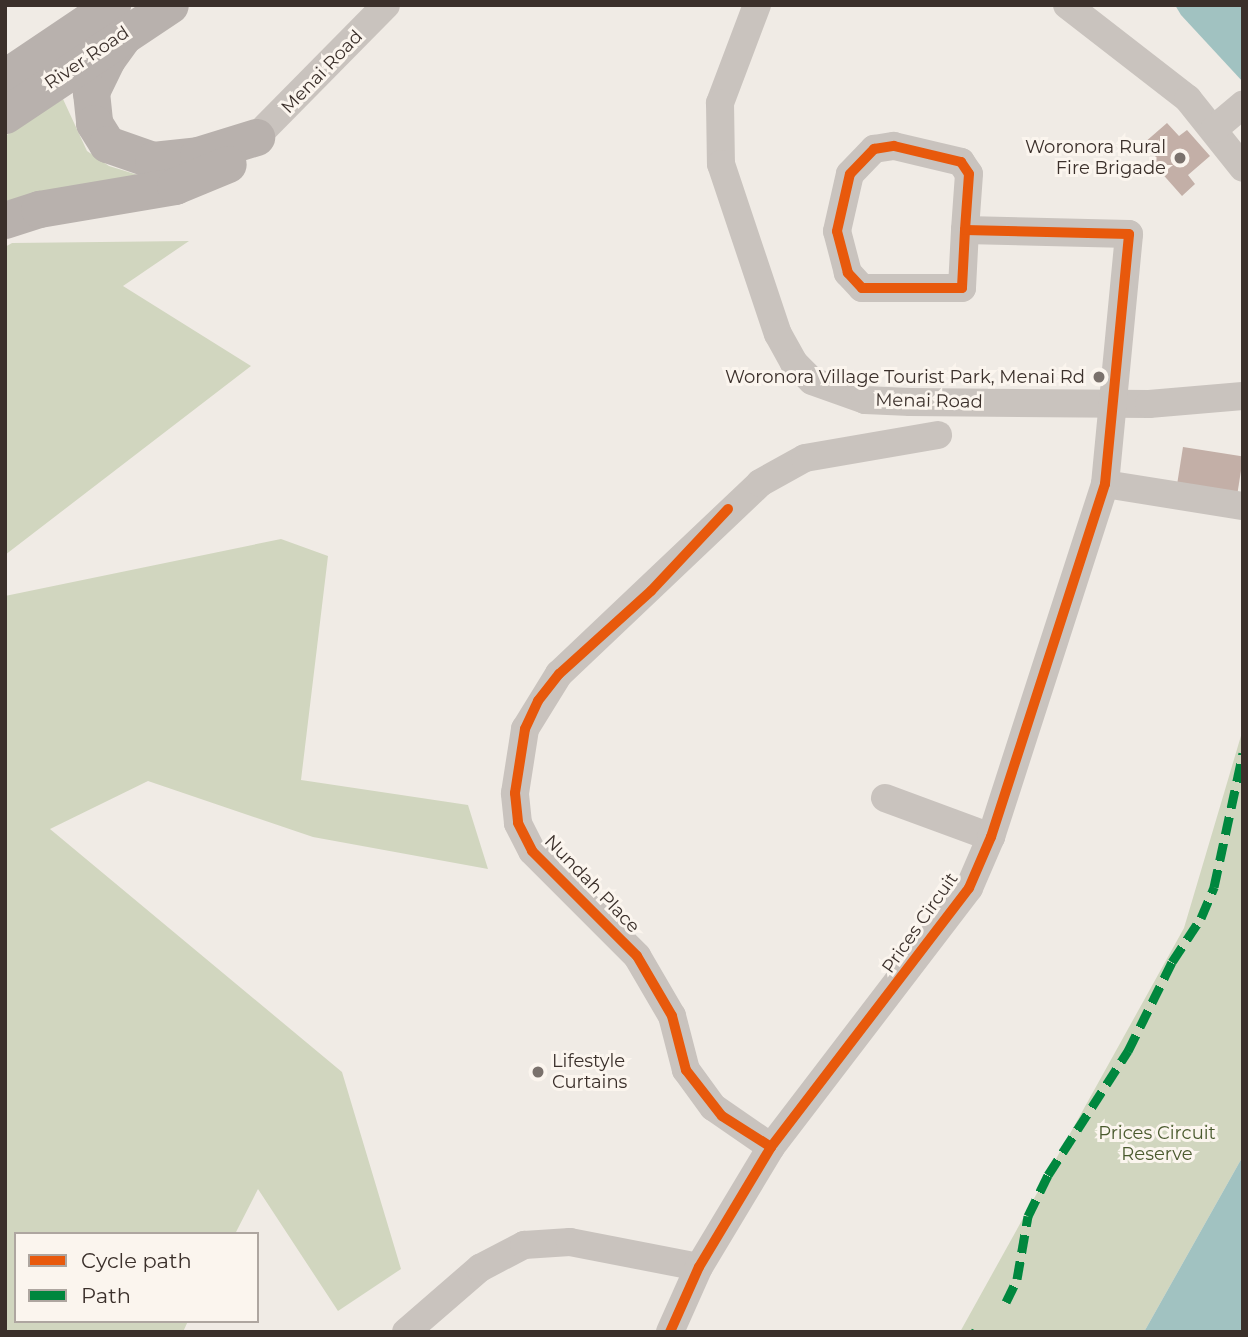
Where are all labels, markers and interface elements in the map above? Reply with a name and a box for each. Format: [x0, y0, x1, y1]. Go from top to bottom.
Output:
street label: River Road [41, 22, 133, 94]
street label: Menai Road [277, 26, 367, 118]
place label: Woronora Rural Fire Brigade [1025, 137, 1166, 180]
marker: Woronora Rural Fire Brigade [1172, 150, 1188, 166]
place label: Woronora Village Tourist Park, Menai Rd [725, 366, 1085, 388]
marker: Woronora Village Tourist Park, Menai Rd [1091, 369, 1107, 385]
street label: Menai Road [875, 389, 983, 413]
street label: Nundah Place [540, 831, 644, 937]
street label: Prices Circuit [877, 869, 963, 977]
place label: Lifestyle Curtains [552, 1051, 627, 1094]
marker: Lifestyle Curtains [530, 1064, 546, 1080]
park label: Prices Circuit Reserve [1098, 1123, 1216, 1166]
legend [14, 1232, 259, 1323]
text: Cycle path [81, 1248, 192, 1273]
text: Path [81, 1283, 131, 1308]

